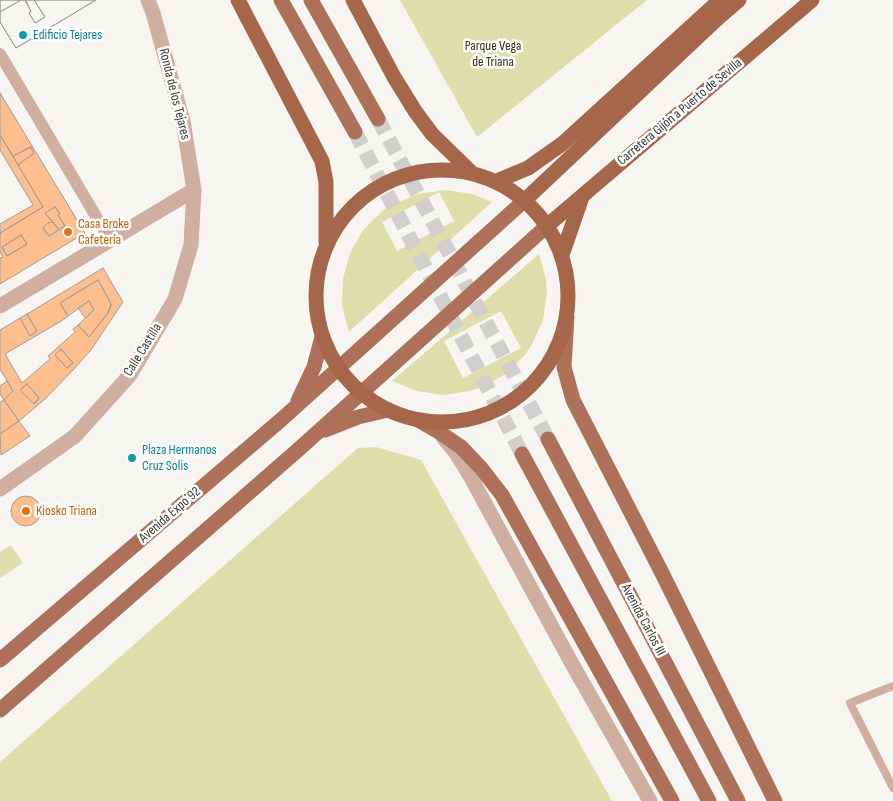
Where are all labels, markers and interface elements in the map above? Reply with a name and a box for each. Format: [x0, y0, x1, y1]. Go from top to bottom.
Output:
place label: Edificio Tejares [33, 27, 102, 43]
marker: Edificio Tejares [17, 29, 29, 41]
park label: Parque Vega de Triana [465, 38, 521, 70]
street label: Ronda de los Tejares [155, 47, 193, 141]
street label: Carretera Gijón a Puerto de Sevilla [614, 55, 746, 169]
place label: Casa Broke Cafetería [78, 216, 129, 248]
marker: Casa Broke Cafetería [62, 226, 74, 238]
street label: Calle Castilla [120, 320, 166, 380]
place label: Plaza Hermanos Cruz Solis [142, 442, 217, 474]
marker: Plaza Hermanos Cruz Solis [126, 452, 138, 464]
street label: Avenida Expo´92 [136, 484, 204, 546]
place label: Kiosko Triana [36, 503, 97, 519]
marker: Kiosko Triana [20, 505, 32, 517]
street label: Avenida Carlos III [617, 581, 669, 659]

